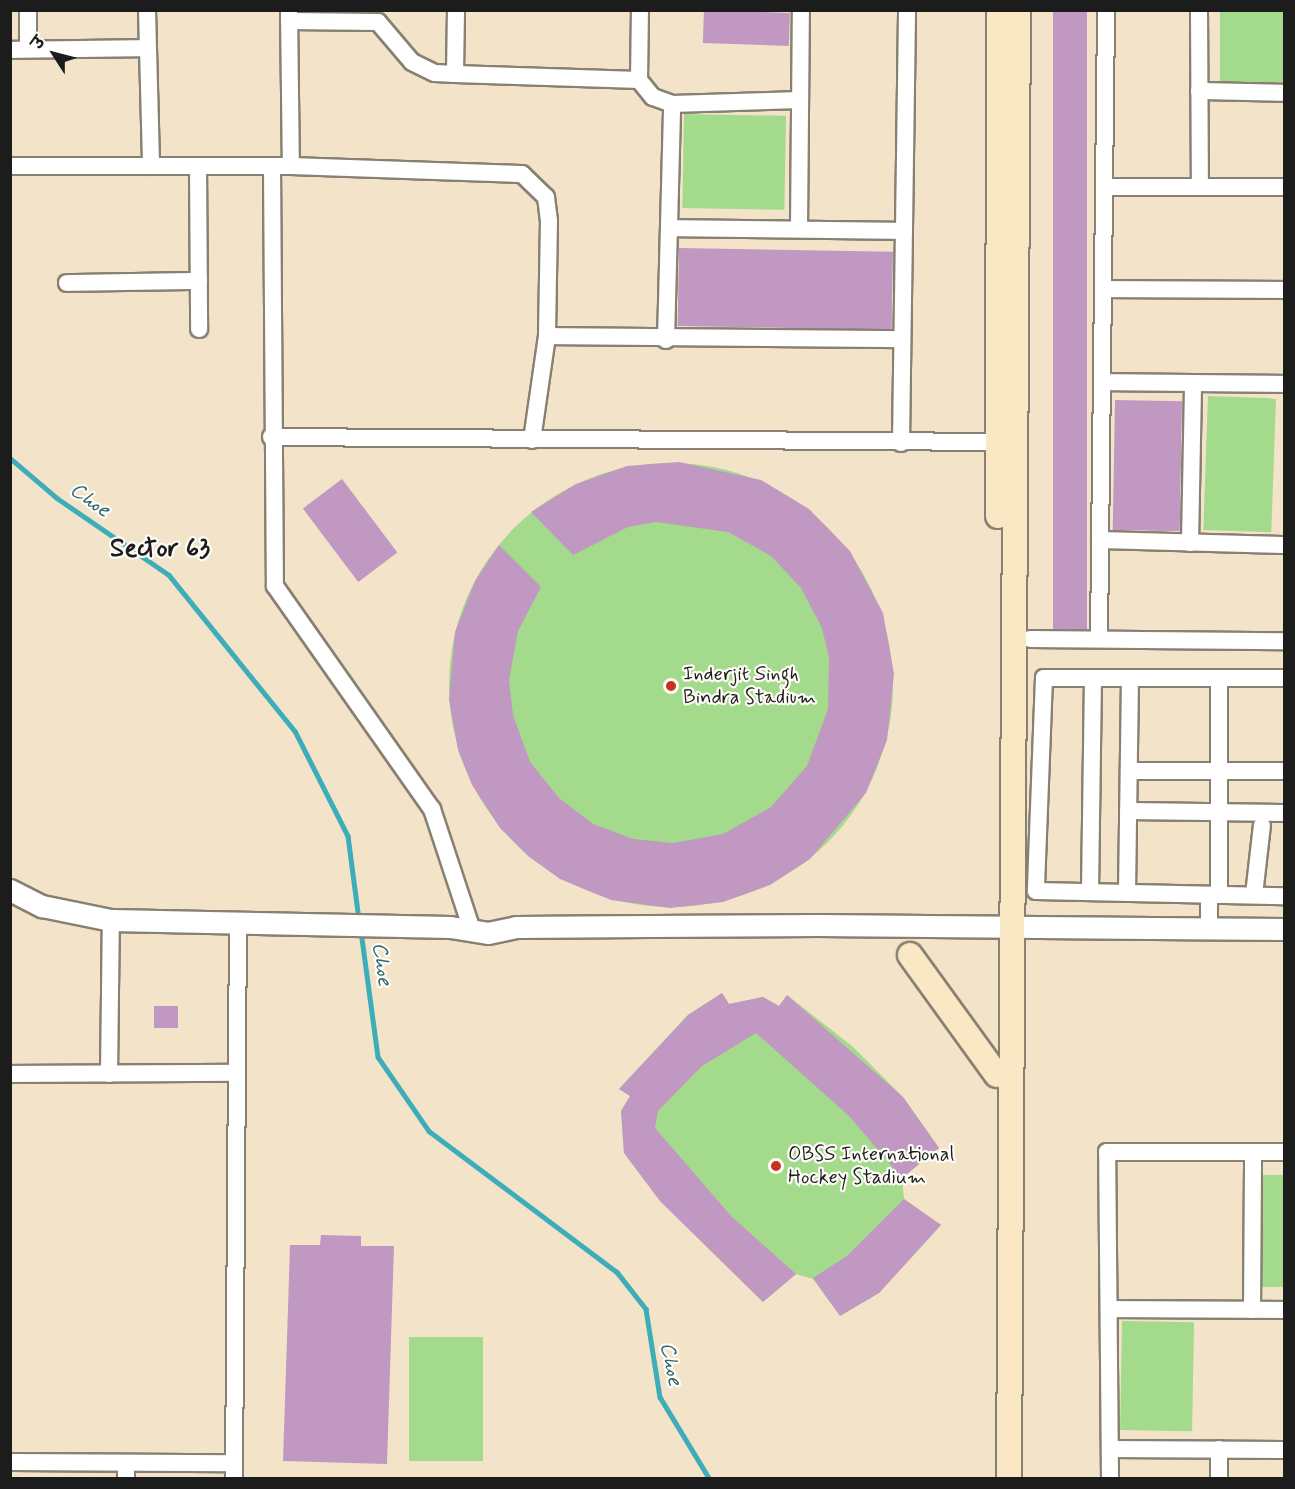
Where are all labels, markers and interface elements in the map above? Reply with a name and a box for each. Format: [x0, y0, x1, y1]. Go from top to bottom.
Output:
north arrow [24, 24, 84, 84]
text: उ [27, 33, 51, 54]
water label: Choe [65, 477, 115, 523]
district label: Sector 63 [110, 534, 210, 566]
place label: Inderjit Singh Bindra Stadium [683, 662, 815, 709]
marker: Inderjit Singh Bindra Stadium [664, 679, 678, 693]
water label: Choe [366, 941, 398, 987]
place label: OBSS International Hockey Stadium [788, 1142, 954, 1189]
marker: OBSS International Hockey Stadium [769, 1159, 783, 1173]
water label: Choe [654, 1340, 688, 1388]

